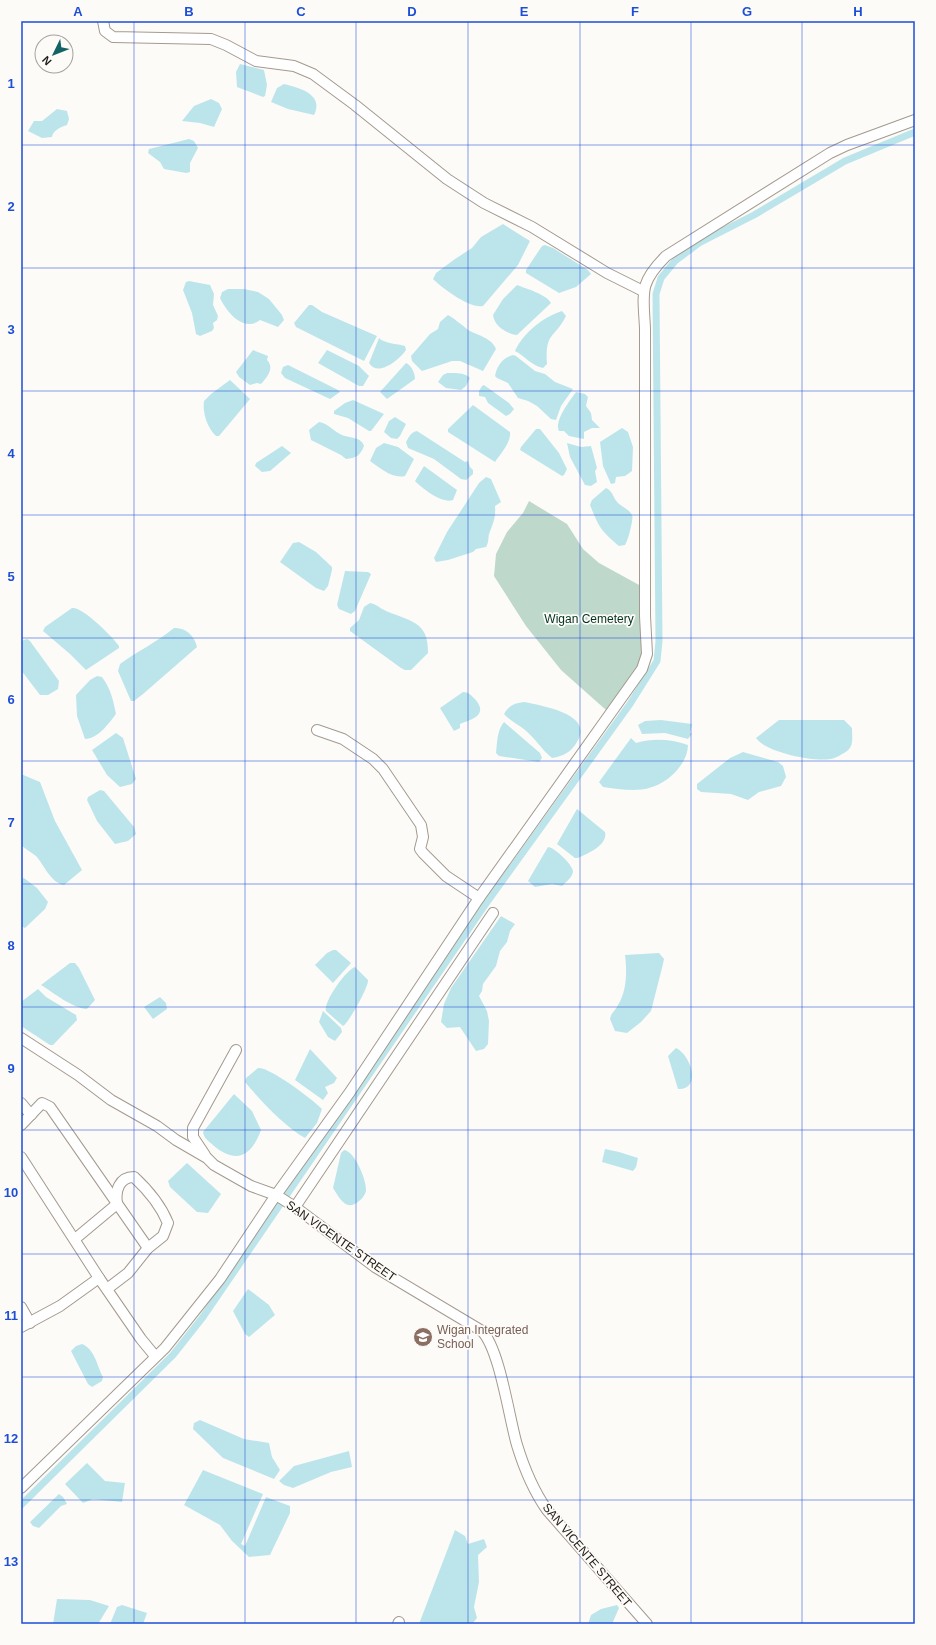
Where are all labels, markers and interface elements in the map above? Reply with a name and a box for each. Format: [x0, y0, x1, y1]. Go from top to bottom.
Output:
text: A [73, 4, 83, 19]
text: B [184, 4, 194, 19]
text: C [296, 4, 306, 19]
text: D [407, 4, 417, 19]
text: E [520, 4, 529, 19]
text: F [631, 4, 639, 19]
text: G [742, 4, 752, 19]
text: H [853, 4, 863, 19]
north arrow [34, 34, 74, 74]
text: N [40, 54, 54, 68]
text: 1 [7, 76, 15, 91]
text: 2 [7, 199, 15, 214]
text: 3 [7, 322, 15, 337]
text: 4 [7, 446, 15, 461]
text: 5 [7, 569, 15, 584]
park label: Wigan Cemetery [544, 612, 634, 626]
text: 6 [7, 692, 15, 707]
text: 7 [7, 815, 15, 830]
text: 8 [7, 938, 15, 953]
text: 9 [7, 1061, 15, 1076]
text: 10 [4, 1185, 18, 1200]
street label: SAN VICENTE STREET [283, 1198, 399, 1285]
text: 11 [4, 1308, 18, 1323]
place label: Wigan Integrated School [437, 1323, 528, 1351]
school or university icon: Wigan Integrated School [412, 1326, 434, 1348]
text: 12 [4, 1431, 18, 1446]
street label: SAN VICENTE STREET [540, 1500, 635, 1610]
text: 13 [4, 1554, 18, 1569]

